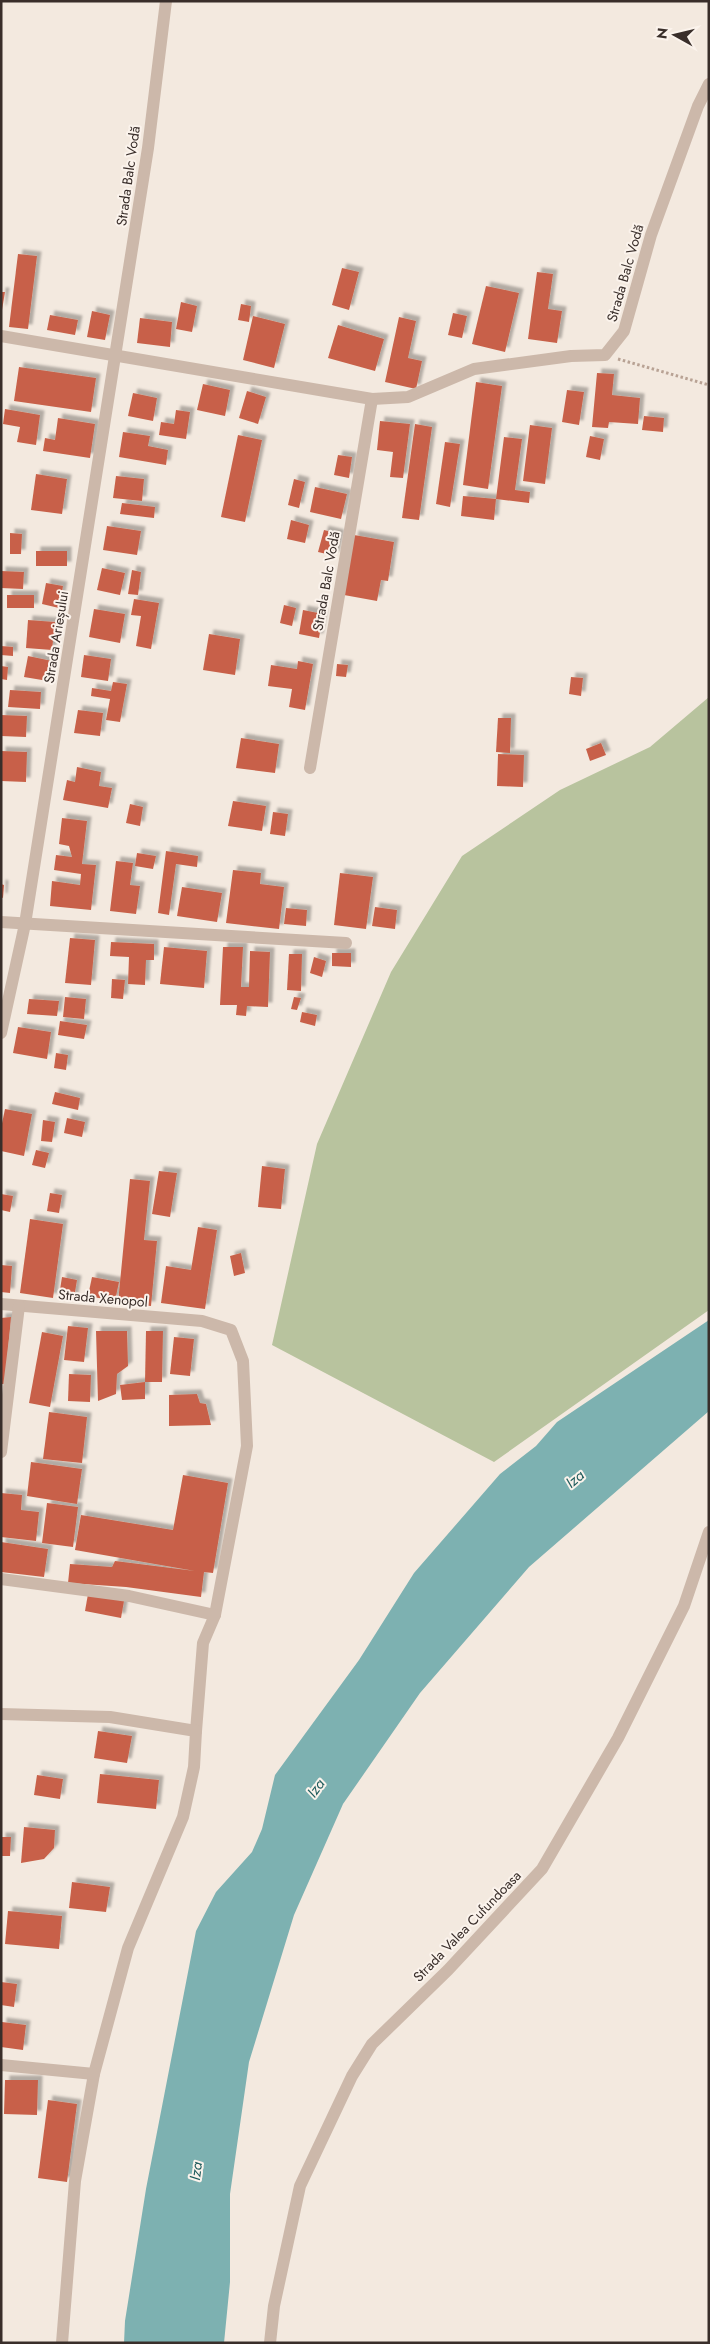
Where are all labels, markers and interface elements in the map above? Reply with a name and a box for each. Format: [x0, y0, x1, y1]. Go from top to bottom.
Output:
north arrow [650, 10, 700, 60]
text: N [651, 26, 673, 40]
street label: Strada Balc Vodă [111, 125, 145, 227]
street label: Strada Balc Vodă [602, 222, 648, 324]
street label: Strada Balc Vodă [307, 530, 345, 632]
street label: Strada Arieșului [39, 589, 74, 685]
street label: Strada Xenopol [57, 1284, 149, 1312]
water label: Iza [561, 1464, 590, 1493]
water label: Iza [302, 1773, 331, 1802]
street label: Strada Valea Cufundoasa [408, 1866, 526, 1986]
water label: Iza [184, 2160, 208, 2182]

